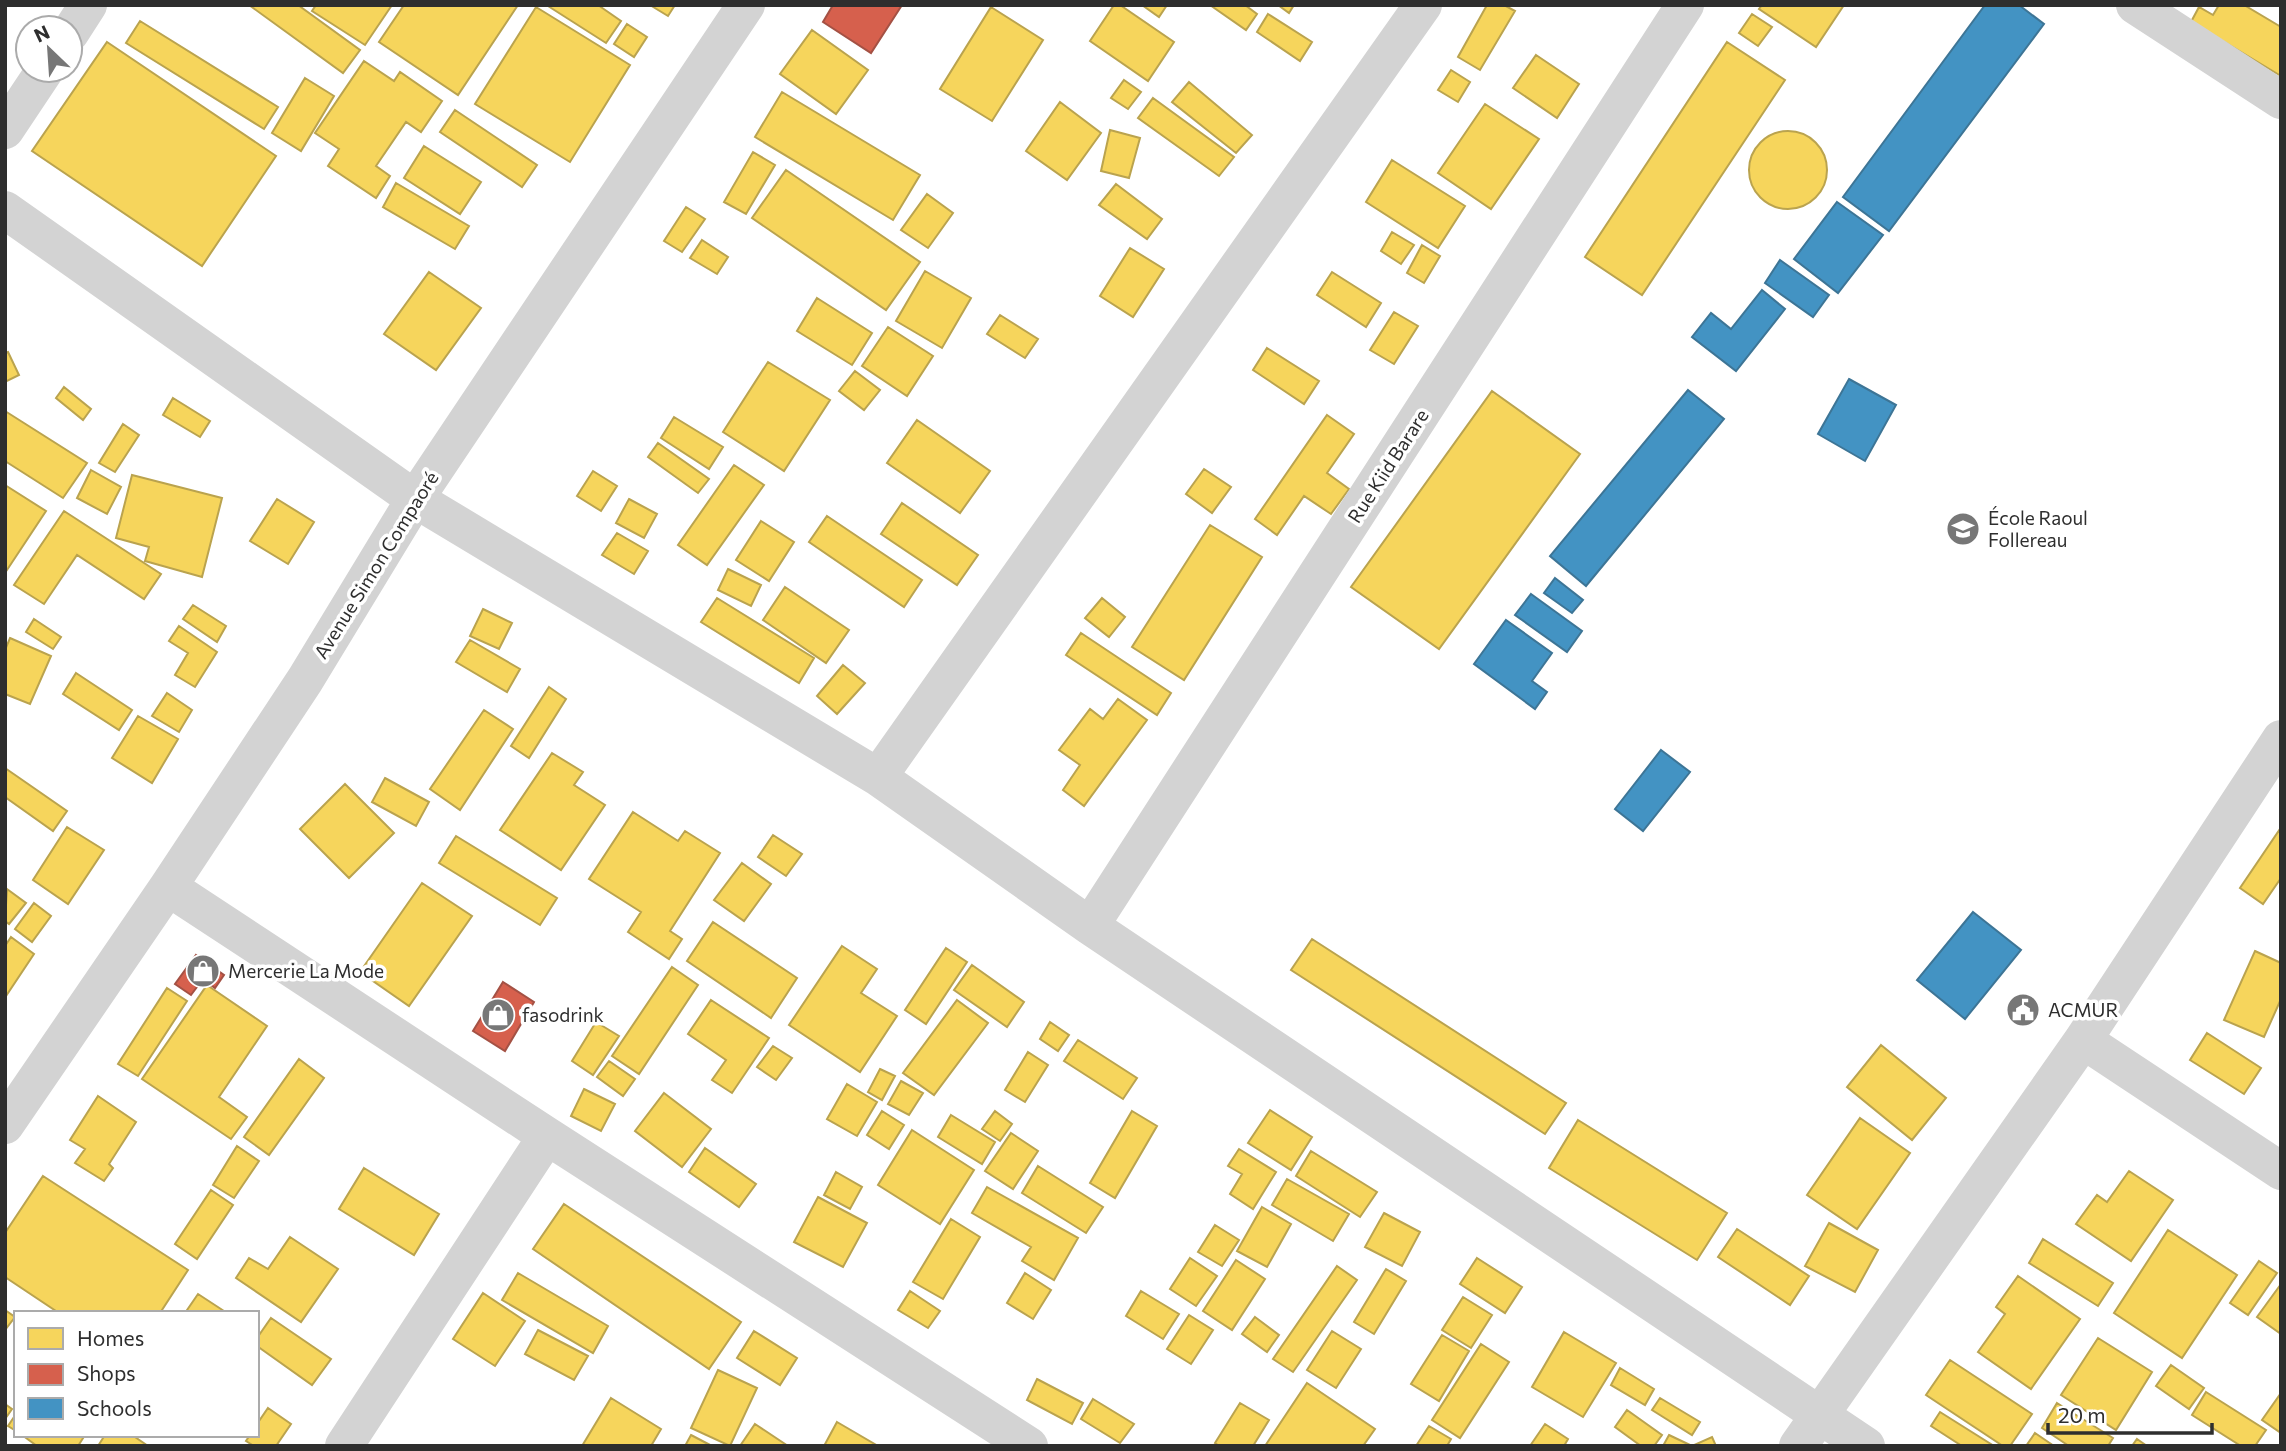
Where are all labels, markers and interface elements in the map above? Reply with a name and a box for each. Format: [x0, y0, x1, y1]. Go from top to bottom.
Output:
north arrow [14, 14, 84, 84]
text: N [30, 20, 53, 47]
street label: Rue Kiid Barare [1342, 405, 1433, 527]
street label: Avenue Simon Compaoré [309, 467, 443, 663]
place label: École Raoul Follereau [1988, 506, 2088, 551]
school or university icon: École Raoul Follereau [1944, 510, 1982, 548]
shop icon: Mercerie La Mode [184, 952, 222, 990]
place label: Mercerie La Mode [228, 959, 384, 982]
public building icon: ACMUR [2004, 991, 2042, 1029]
shop icon: fasodrink [479, 996, 517, 1034]
place label: ACMUR [2048, 998, 2118, 1021]
place label: fasodrink [522, 1003, 604, 1026]
legend [14, 1311, 259, 1437]
text: Homes [77, 1325, 144, 1350]
text: Shops [77, 1360, 136, 1385]
scale bar [2048, 1392, 2212, 1436]
text: Schools [77, 1395, 152, 1420]
text: 20 m [2058, 1402, 2106, 1427]

